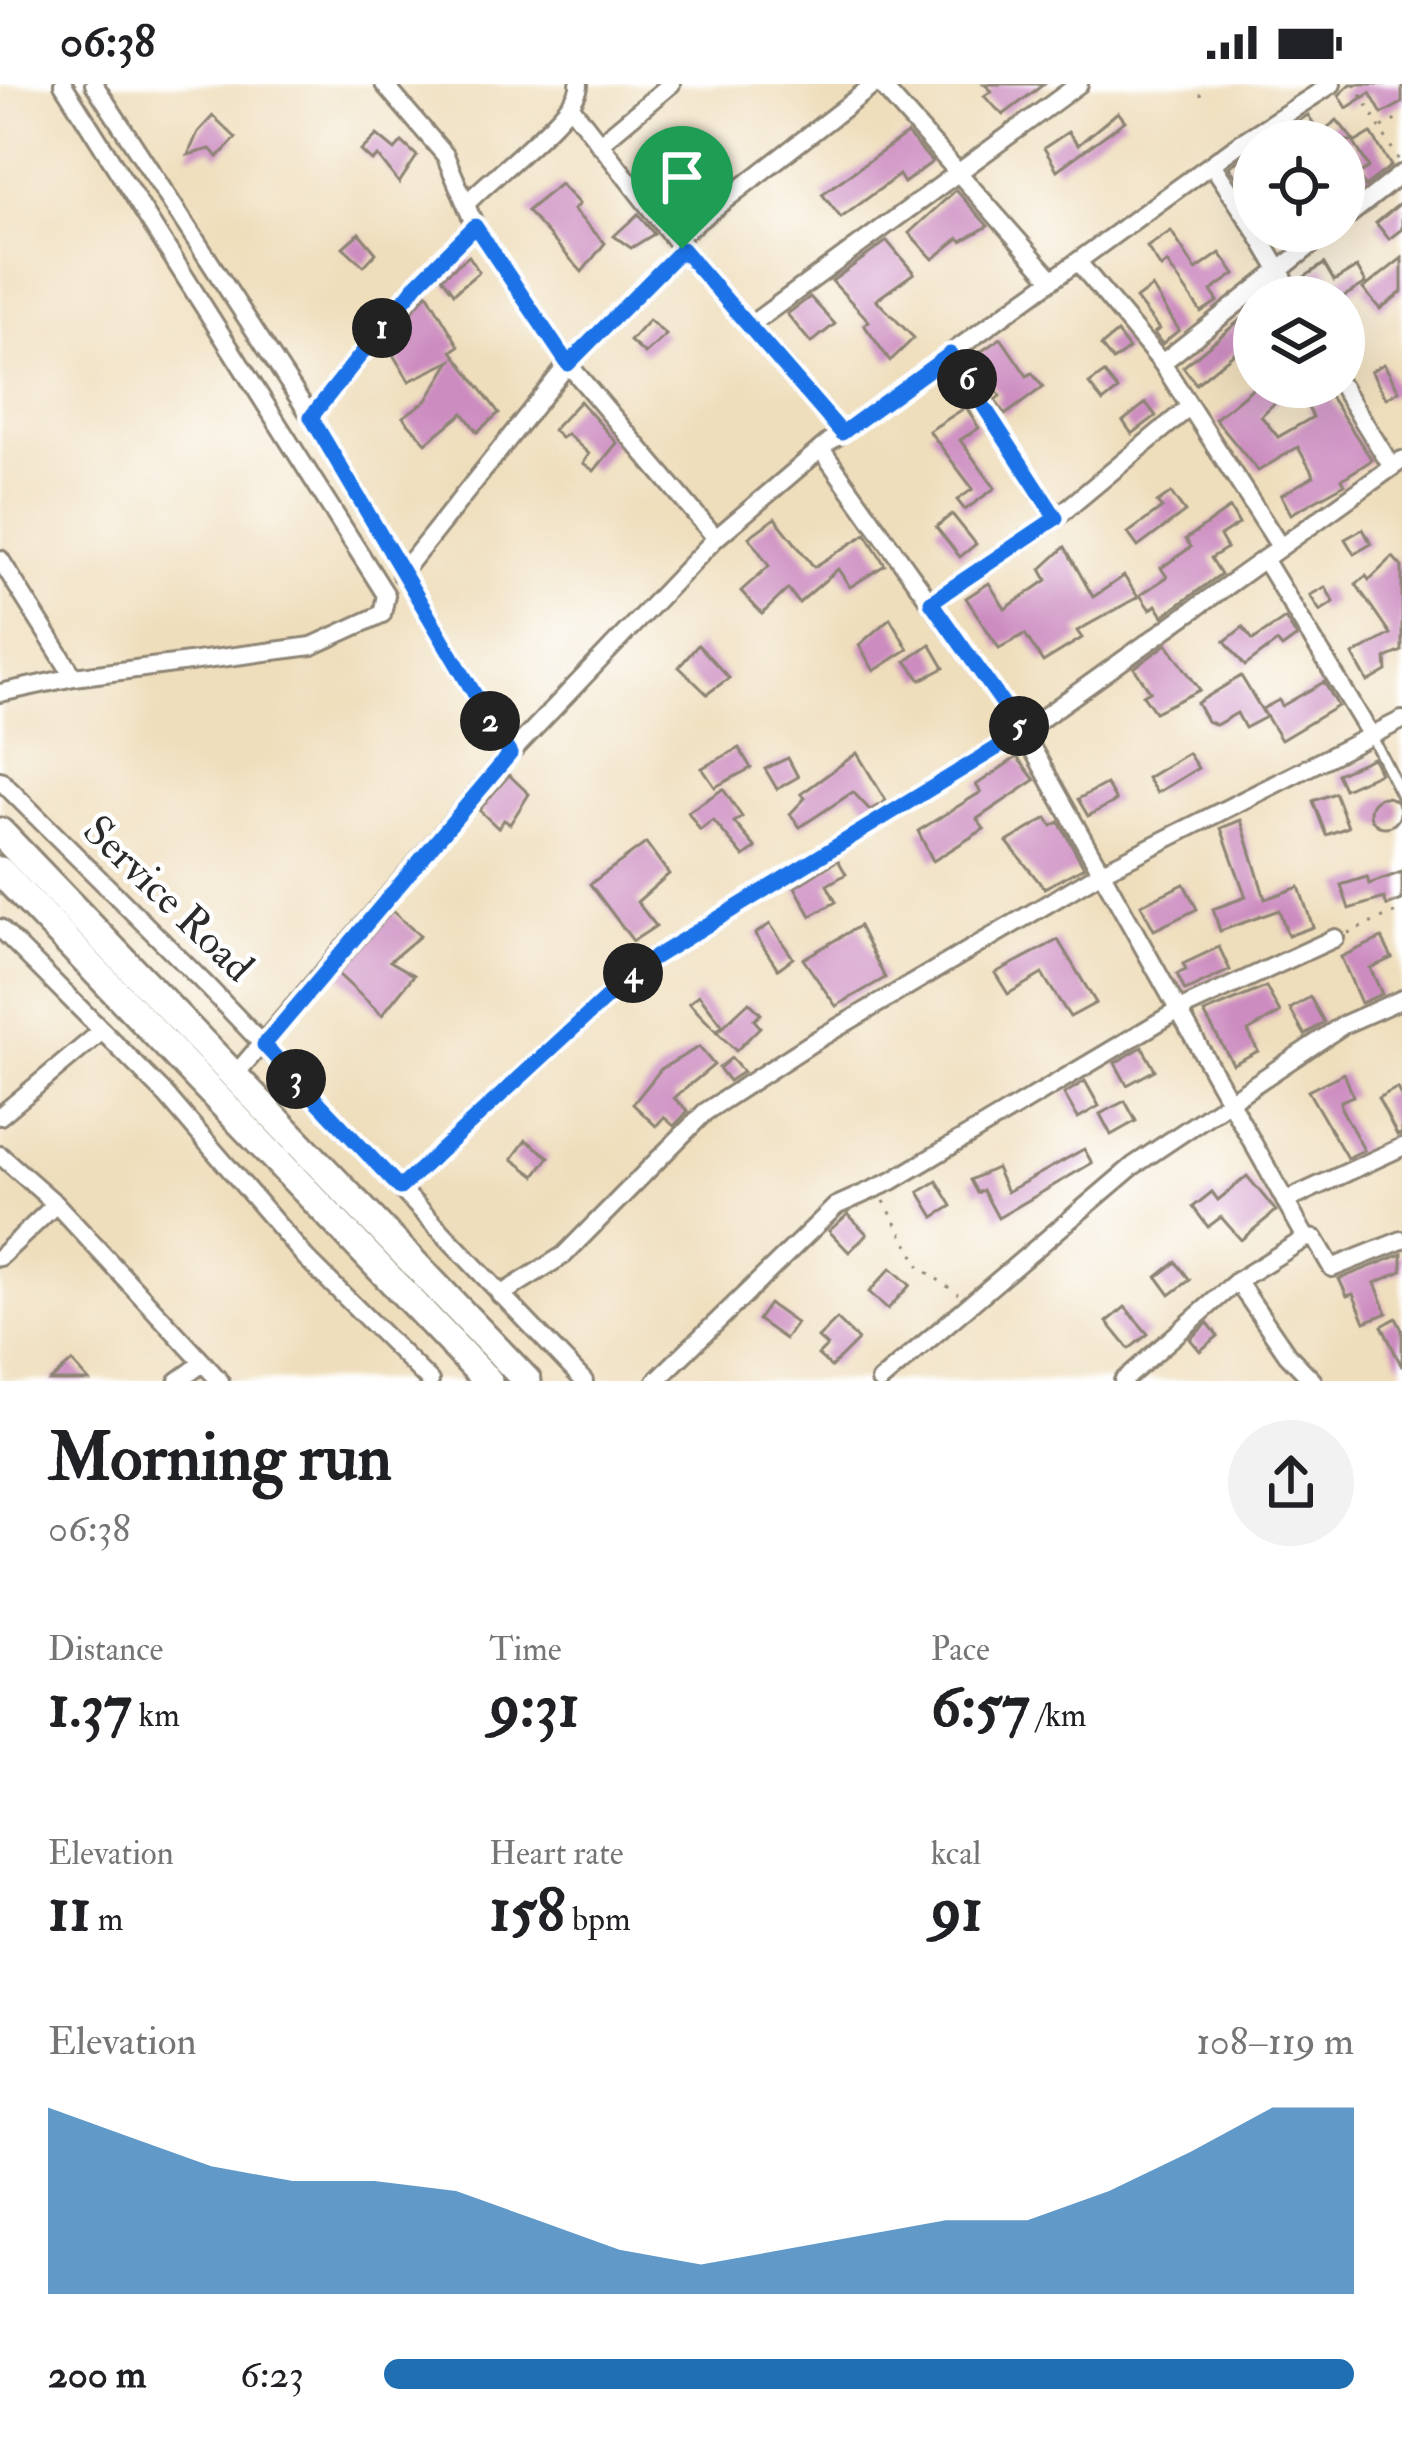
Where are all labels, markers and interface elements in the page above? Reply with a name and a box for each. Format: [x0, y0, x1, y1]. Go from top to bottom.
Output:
text: 06:38 [60, 14, 155, 70]
map controls [1233, 120, 1365, 408]
button: locate [1233, 120, 1365, 252]
pin [631, 126, 733, 249]
icon: arrive [649, 144, 715, 210]
button: layers [1233, 276, 1365, 408]
pin: 1 [352, 298, 412, 358]
text: 1 [376, 307, 388, 348]
pin: 6 [937, 349, 997, 409]
text: 6 [959, 358, 975, 399]
pin: 2 [460, 691, 520, 751]
pin: 5 [989, 696, 1049, 756]
text: 2 [482, 700, 498, 741]
text: 5 [1012, 705, 1026, 746]
street label: Service Road [72, 805, 264, 993]
pin: 4 [603, 943, 663, 1003]
text: 4 [624, 952, 642, 993]
pin: 3 [266, 1049, 326, 1109]
text: 3 [290, 1058, 302, 1099]
text: Morning run [48, 1417, 392, 1500]
button: share [1228, 1420, 1354, 1546]
text: 06:38 [48, 1504, 131, 1553]
text: Distance [48, 1629, 163, 1670]
text: Time [489, 1629, 561, 1670]
text: Pace [931, 1629, 990, 1670]
text: 1.37 [48, 1670, 132, 1745]
text: 9:31 [489, 1670, 579, 1745]
text: 6:57 [931, 1670, 1030, 1745]
text: km [132, 1695, 180, 1736]
text: /km [1030, 1695, 1086, 1736]
text: Elevation [48, 1833, 174, 1874]
text: Heart rate [489, 1833, 624, 1874]
text: kcal [931, 1833, 981, 1874]
text: 11 [48, 1874, 91, 1949]
text: 158 [489, 1874, 565, 1949]
text: 91 [931, 1874, 983, 1949]
text: m [91, 1899, 123, 1940]
text: bpm [565, 1899, 631, 1940]
text: Elevation [48, 2017, 197, 2066]
text: 108–119 m [1196, 2017, 1354, 2066]
text: 200 m [48, 2350, 146, 2399]
text: 6:23 [240, 2350, 304, 2399]

